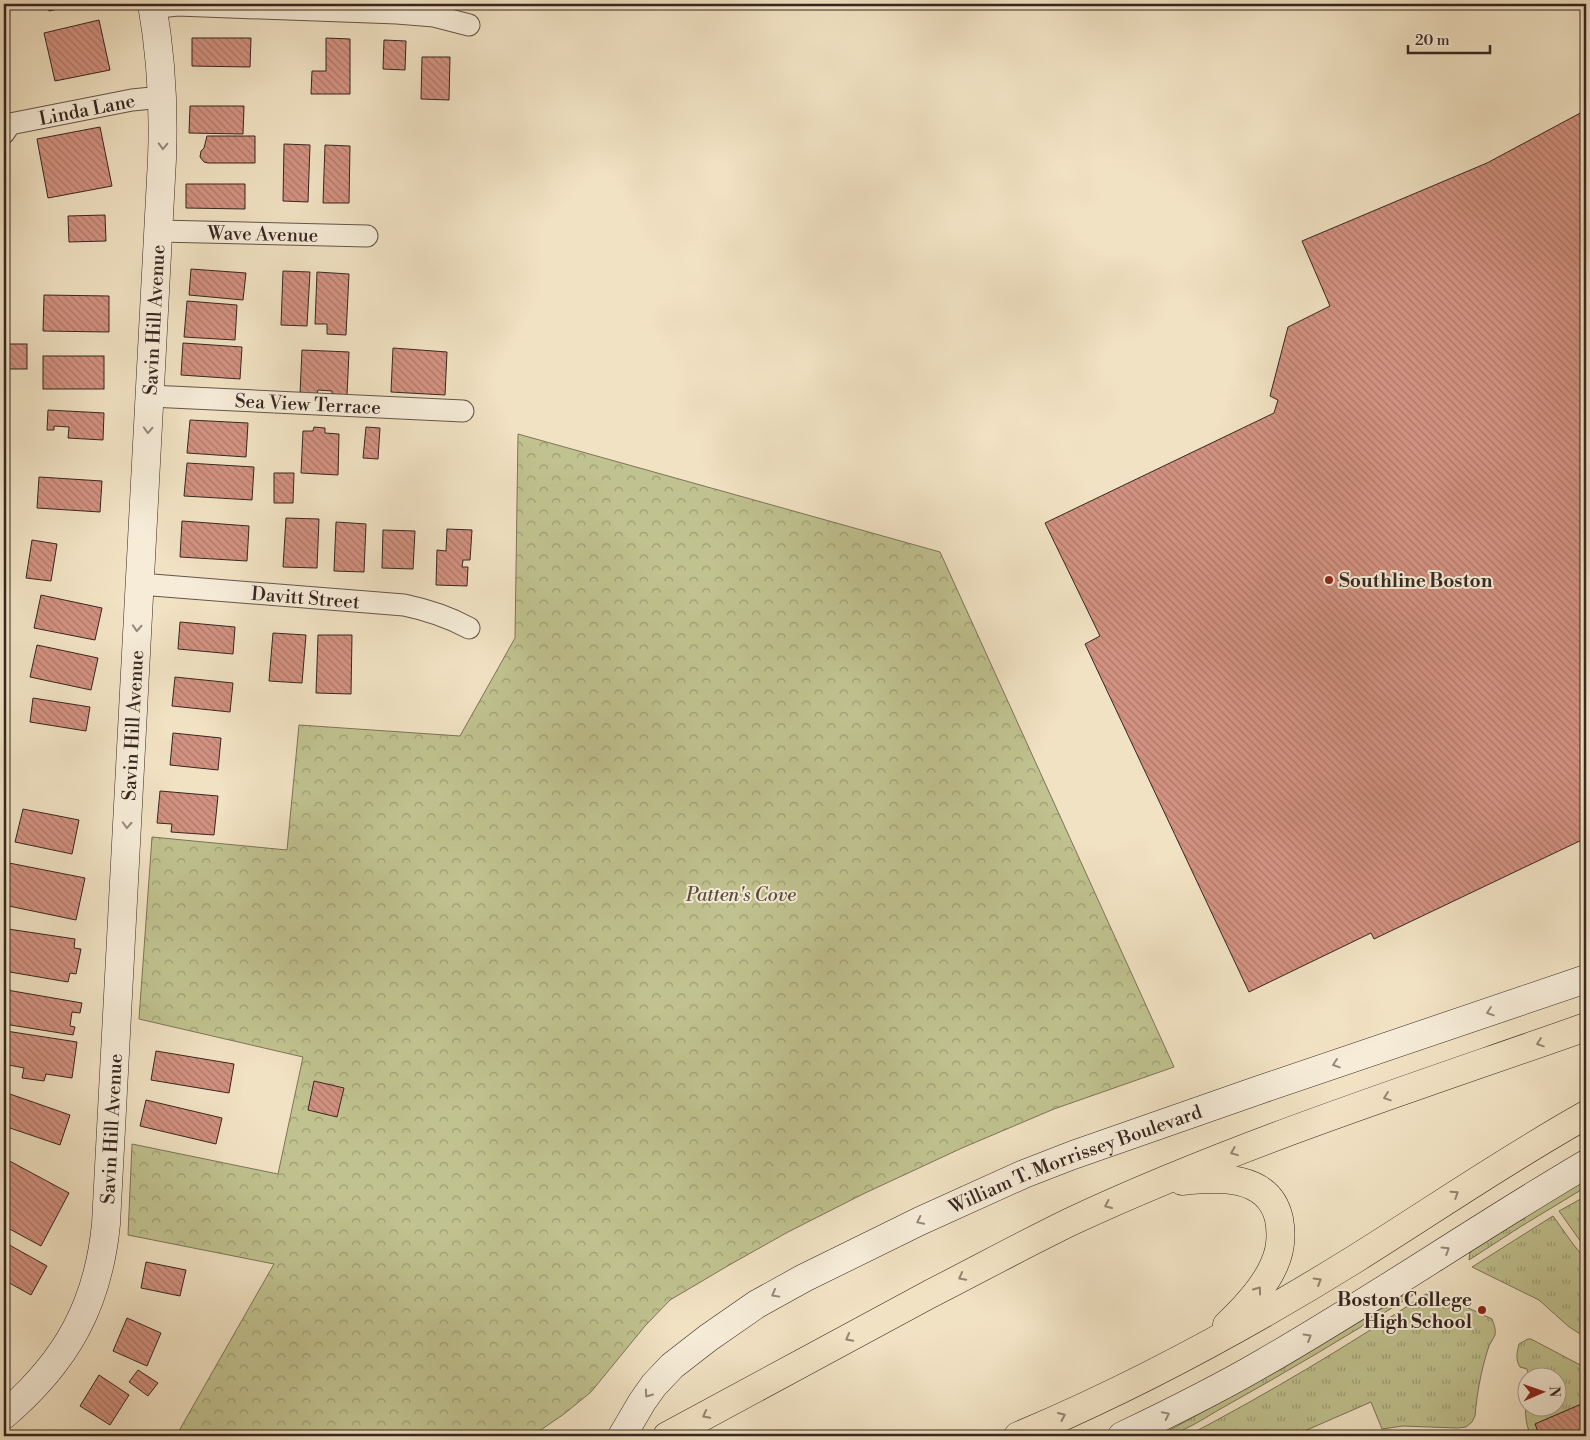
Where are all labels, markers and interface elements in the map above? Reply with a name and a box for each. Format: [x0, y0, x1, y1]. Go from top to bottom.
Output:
scale bar [1408, 22, 1490, 54]
text: 20 m [1415, 31, 1450, 50]
street label: Linda Lane [37, 89, 137, 131]
one-way arrow [158, 142, 168, 150]
street label: Wave Avenue [206, 221, 319, 248]
street label: Savin Hill Avenue [139, 244, 170, 396]
street label: Sea View Terrace [234, 389, 381, 420]
one-way arrow [143, 427, 154, 435]
place label: Southline Boston [1339, 569, 1493, 593]
marker: Southline Boston [1323, 574, 1335, 586]
street label: Davitt Street [250, 582, 361, 614]
one-way arrow [132, 624, 143, 632]
street label: Savin Hill Avenue [117, 650, 149, 801]
one-way arrow [122, 821, 133, 829]
park label: Patten's Cove [685, 883, 796, 907]
one-way arrow [1487, 1006, 1495, 1016]
one-way arrow [1537, 1037, 1545, 1047]
street label: Savin Hill Avenue [96, 1053, 128, 1205]
one-way arrow [1333, 1058, 1341, 1068]
one-way arrow [1383, 1091, 1392, 1101]
street label: William T. Morrissey Boulevard [944, 1100, 1205, 1220]
one-way arrow [1230, 1146, 1239, 1157]
one-way arrow [1449, 1191, 1458, 1200]
one-way arrow [1104, 1199, 1113, 1210]
one-way arrow [916, 1214, 925, 1225]
one-way arrow [1440, 1247, 1449, 1256]
one-way arrow [959, 1271, 968, 1281]
one-way arrow [1312, 1278, 1321, 1288]
one-way arrow [1252, 1286, 1261, 1296]
one-way arrow [771, 1288, 780, 1298]
place label: Boston College High School [1337, 1288, 1472, 1334]
marker: Boston College High School [1476, 1304, 1488, 1316]
one-way arrow [846, 1332, 855, 1342]
one-way arrow [1303, 1333, 1312, 1343]
north arrow [1518, 1368, 1568, 1418]
text: N [1545, 1386, 1563, 1397]
one-way arrow [645, 1388, 654, 1398]
one-way arrow [703, 1409, 712, 1419]
one-way arrow [1161, 1411, 1170, 1421]
one-way arrow [1057, 1412, 1066, 1423]

